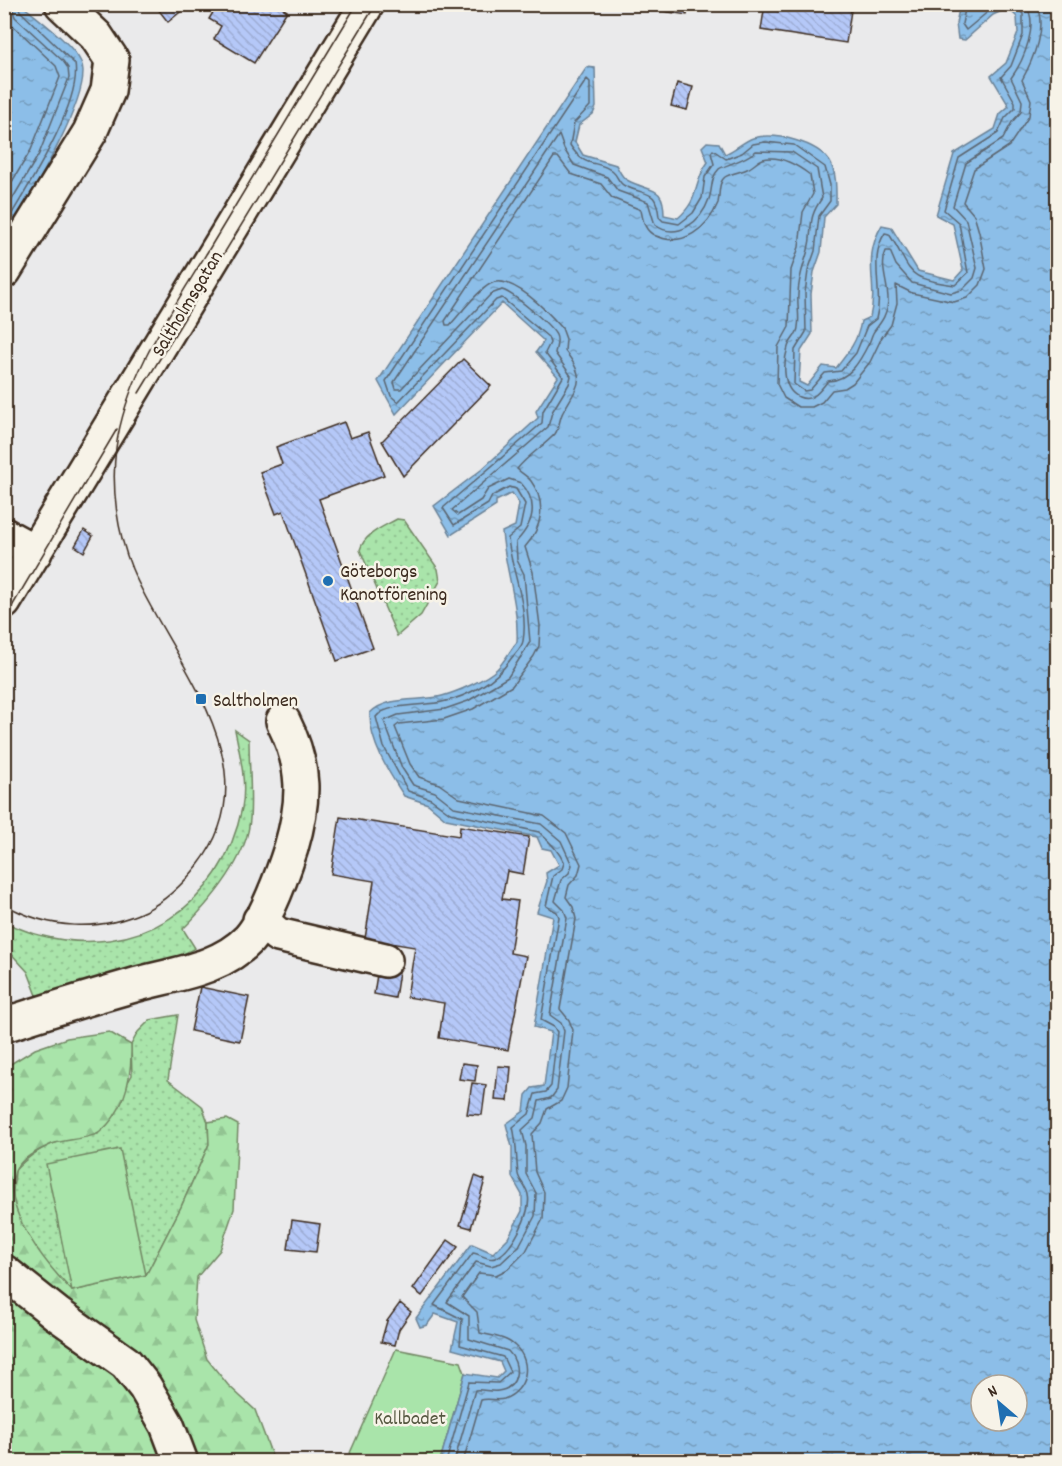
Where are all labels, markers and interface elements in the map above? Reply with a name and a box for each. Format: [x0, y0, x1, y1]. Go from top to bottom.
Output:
street label: Saltholmsgatan [146, 246, 231, 363]
place label: Göteborgs Kanotförening [340, 559, 447, 610]
marker: Göteborgs Kanotförening [321, 574, 335, 588]
place label: Saltholmen [213, 688, 298, 716]
marker: Saltholmen [194, 692, 208, 706]
north arrow [969, 1373, 1029, 1433]
text: N [984, 1380, 1002, 1404]
park label: Kallbadet [374, 1406, 446, 1434]

